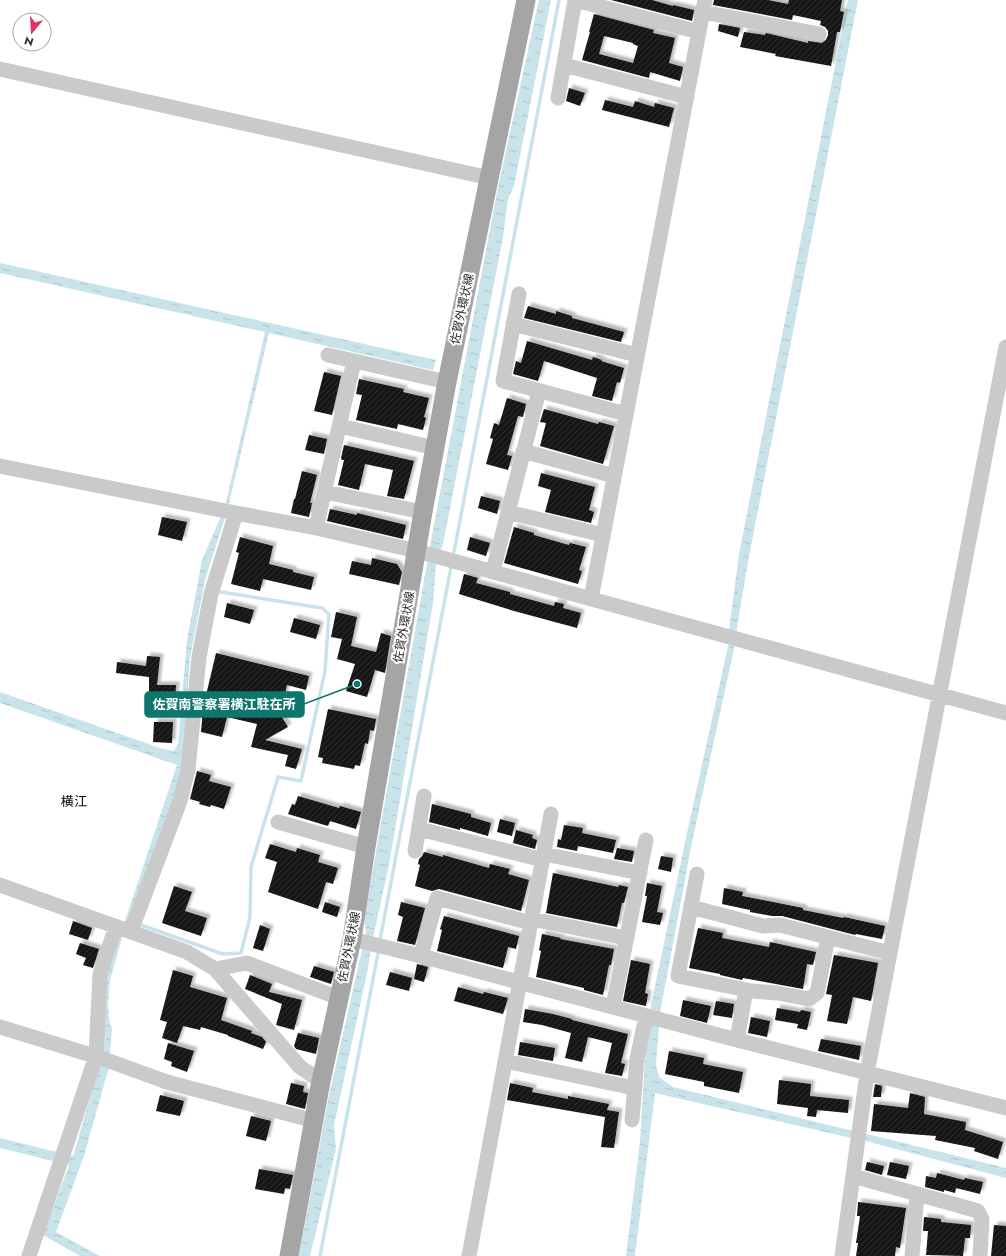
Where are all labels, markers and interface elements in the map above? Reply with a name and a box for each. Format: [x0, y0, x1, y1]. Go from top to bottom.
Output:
north arrow [12, 12, 52, 52]
text: N [22, 33, 36, 50]
street label: 佐賀外環状線 [446, 272, 478, 346]
street label: 佐賀外環状線 [389, 590, 419, 664]
callout: 佐賀南警察署横江駐在所 [145, 692, 304, 717]
text: 佐賀南警察署横江駐在所 [152, 695, 296, 714]
district label: 横江 [61, 792, 87, 811]
street label: 佐賀外環状線 [333, 910, 365, 984]

